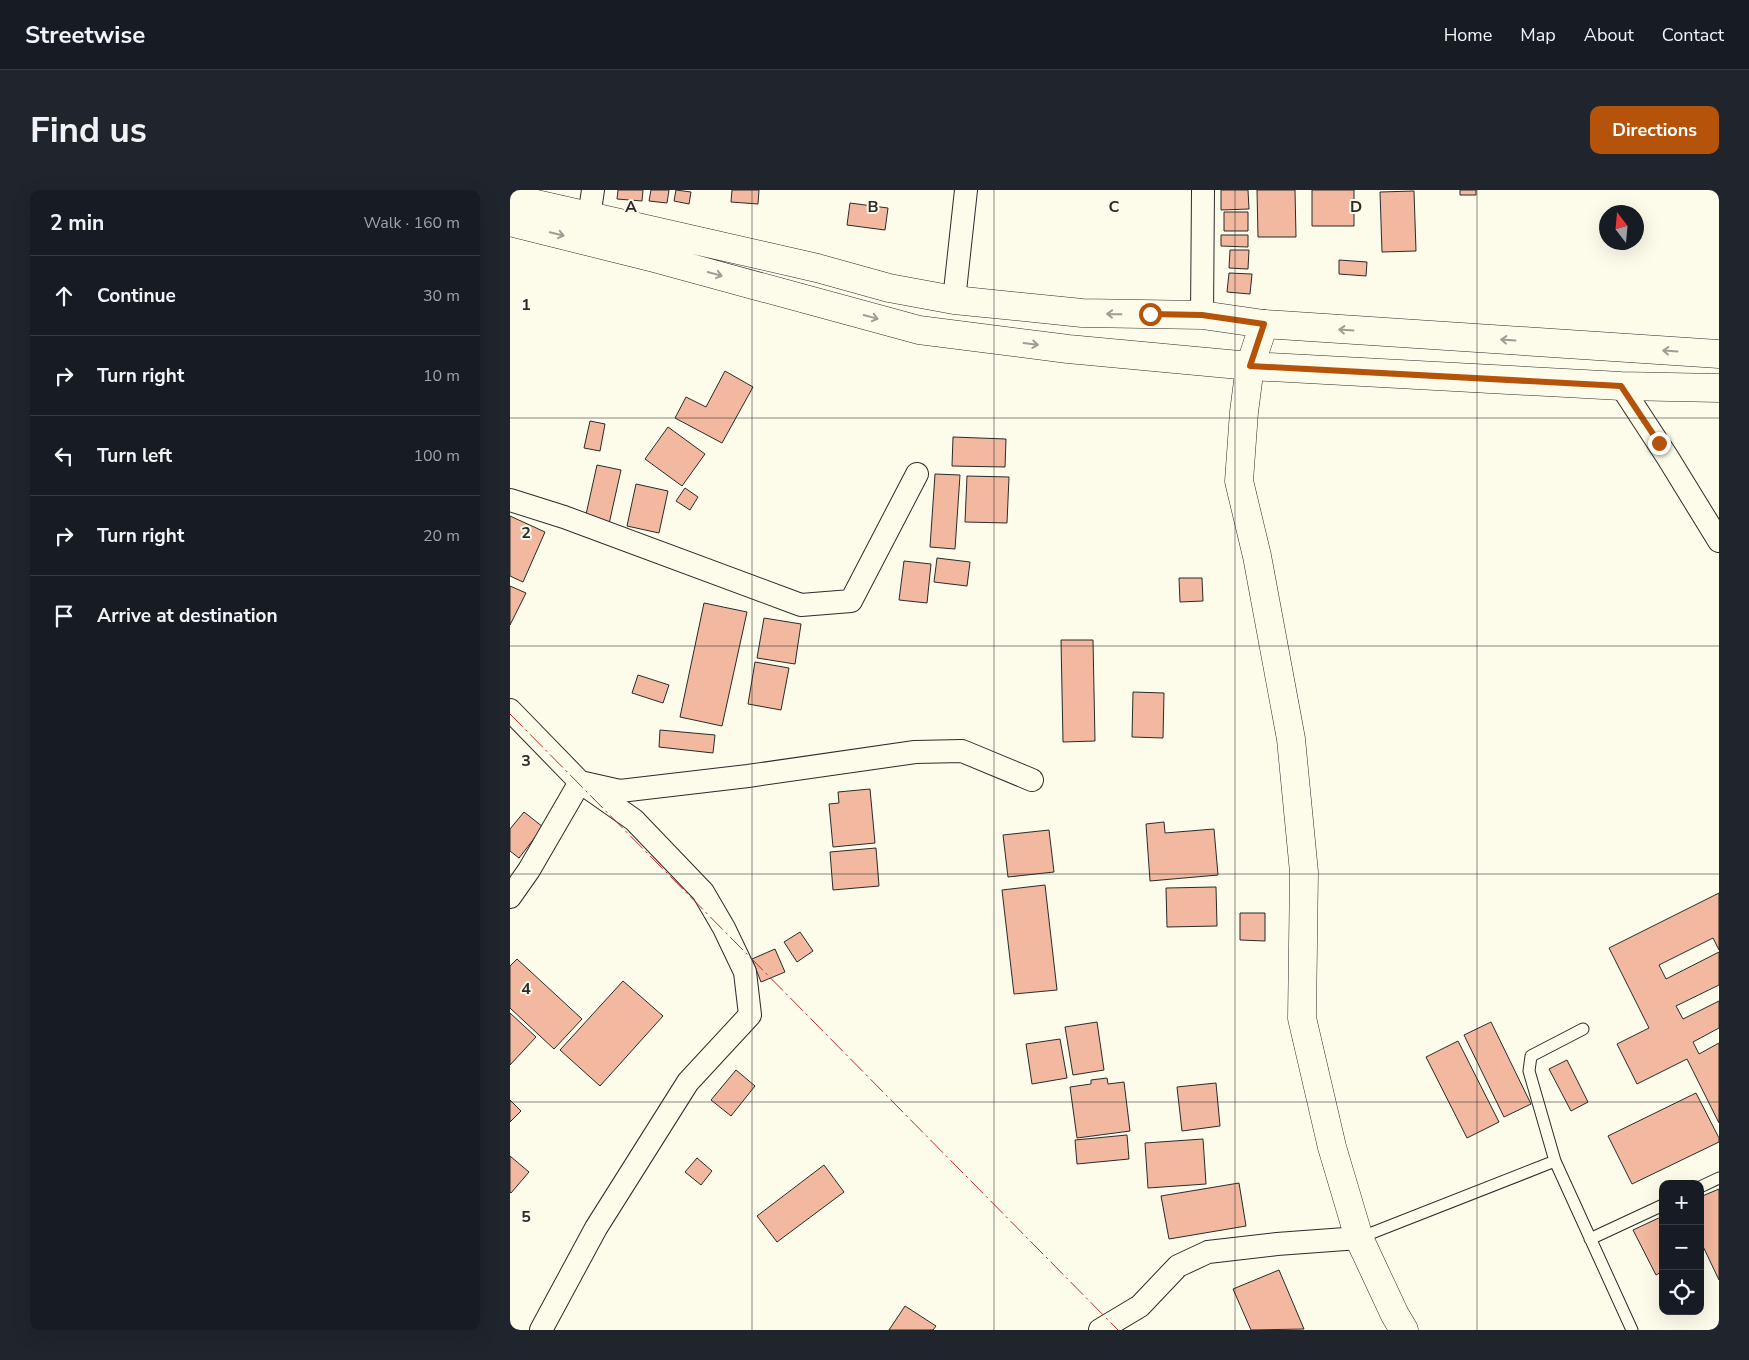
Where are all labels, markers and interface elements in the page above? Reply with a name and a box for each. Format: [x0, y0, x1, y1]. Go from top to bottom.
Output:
text: Streetwise [25, 19, 145, 51]
text: Home [1444, 23, 1492, 47]
text: Map [1520, 23, 1556, 47]
text: About [1584, 23, 1634, 47]
text: Contact [1662, 23, 1724, 47]
button: Directions [1590, 106, 1719, 154]
text: Find us [30, 107, 147, 154]
text: A [625, 196, 637, 218]
text: B [867, 196, 879, 218]
text: C [1109, 196, 1120, 218]
text: D [1350, 196, 1362, 218]
north arrow [1599, 205, 1644, 250]
text: 2 min [50, 209, 104, 237]
text: Walk · 160 m [364, 212, 460, 234]
one-way arrow [549, 230, 565, 239]
one-way arrow [706, 270, 722, 280]
icon: ahead [50, 282, 78, 310]
text: Continue [97, 283, 176, 309]
text: 30 m [423, 285, 460, 307]
text: 1 [521, 294, 531, 316]
route start [1139, 303, 1162, 326]
one-way arrow [1107, 309, 1123, 319]
one-way arrow [863, 313, 879, 322]
one-way arrow [1338, 325, 1354, 334]
one-way arrow [1500, 336, 1516, 345]
one-way arrow [1023, 339, 1039, 349]
one-way arrow [1663, 346, 1679, 355]
icon: right [50, 362, 78, 390]
text: Turn right [97, 363, 184, 389]
text: 10 m [423, 365, 460, 387]
route end [1648, 432, 1671, 455]
icon: left [50, 442, 78, 470]
text: Turn left [97, 443, 172, 469]
text: 100 m [413, 445, 460, 467]
icon: right [50, 522, 78, 550]
text: 2 [521, 522, 531, 544]
text: Turn right [97, 523, 184, 549]
text: 20 m [423, 525, 460, 547]
icon: arrive [50, 602, 78, 630]
text: Arrive at destination [97, 603, 278, 629]
text: 3 [521, 750, 531, 772]
text: 4 [521, 978, 531, 1000]
map controls [1659, 1180, 1704, 1315]
button: + [1659, 1180, 1704, 1225]
text: 5 [521, 1206, 531, 1228]
button: − [1659, 1225, 1704, 1270]
button: locate [1659, 1270, 1704, 1315]

